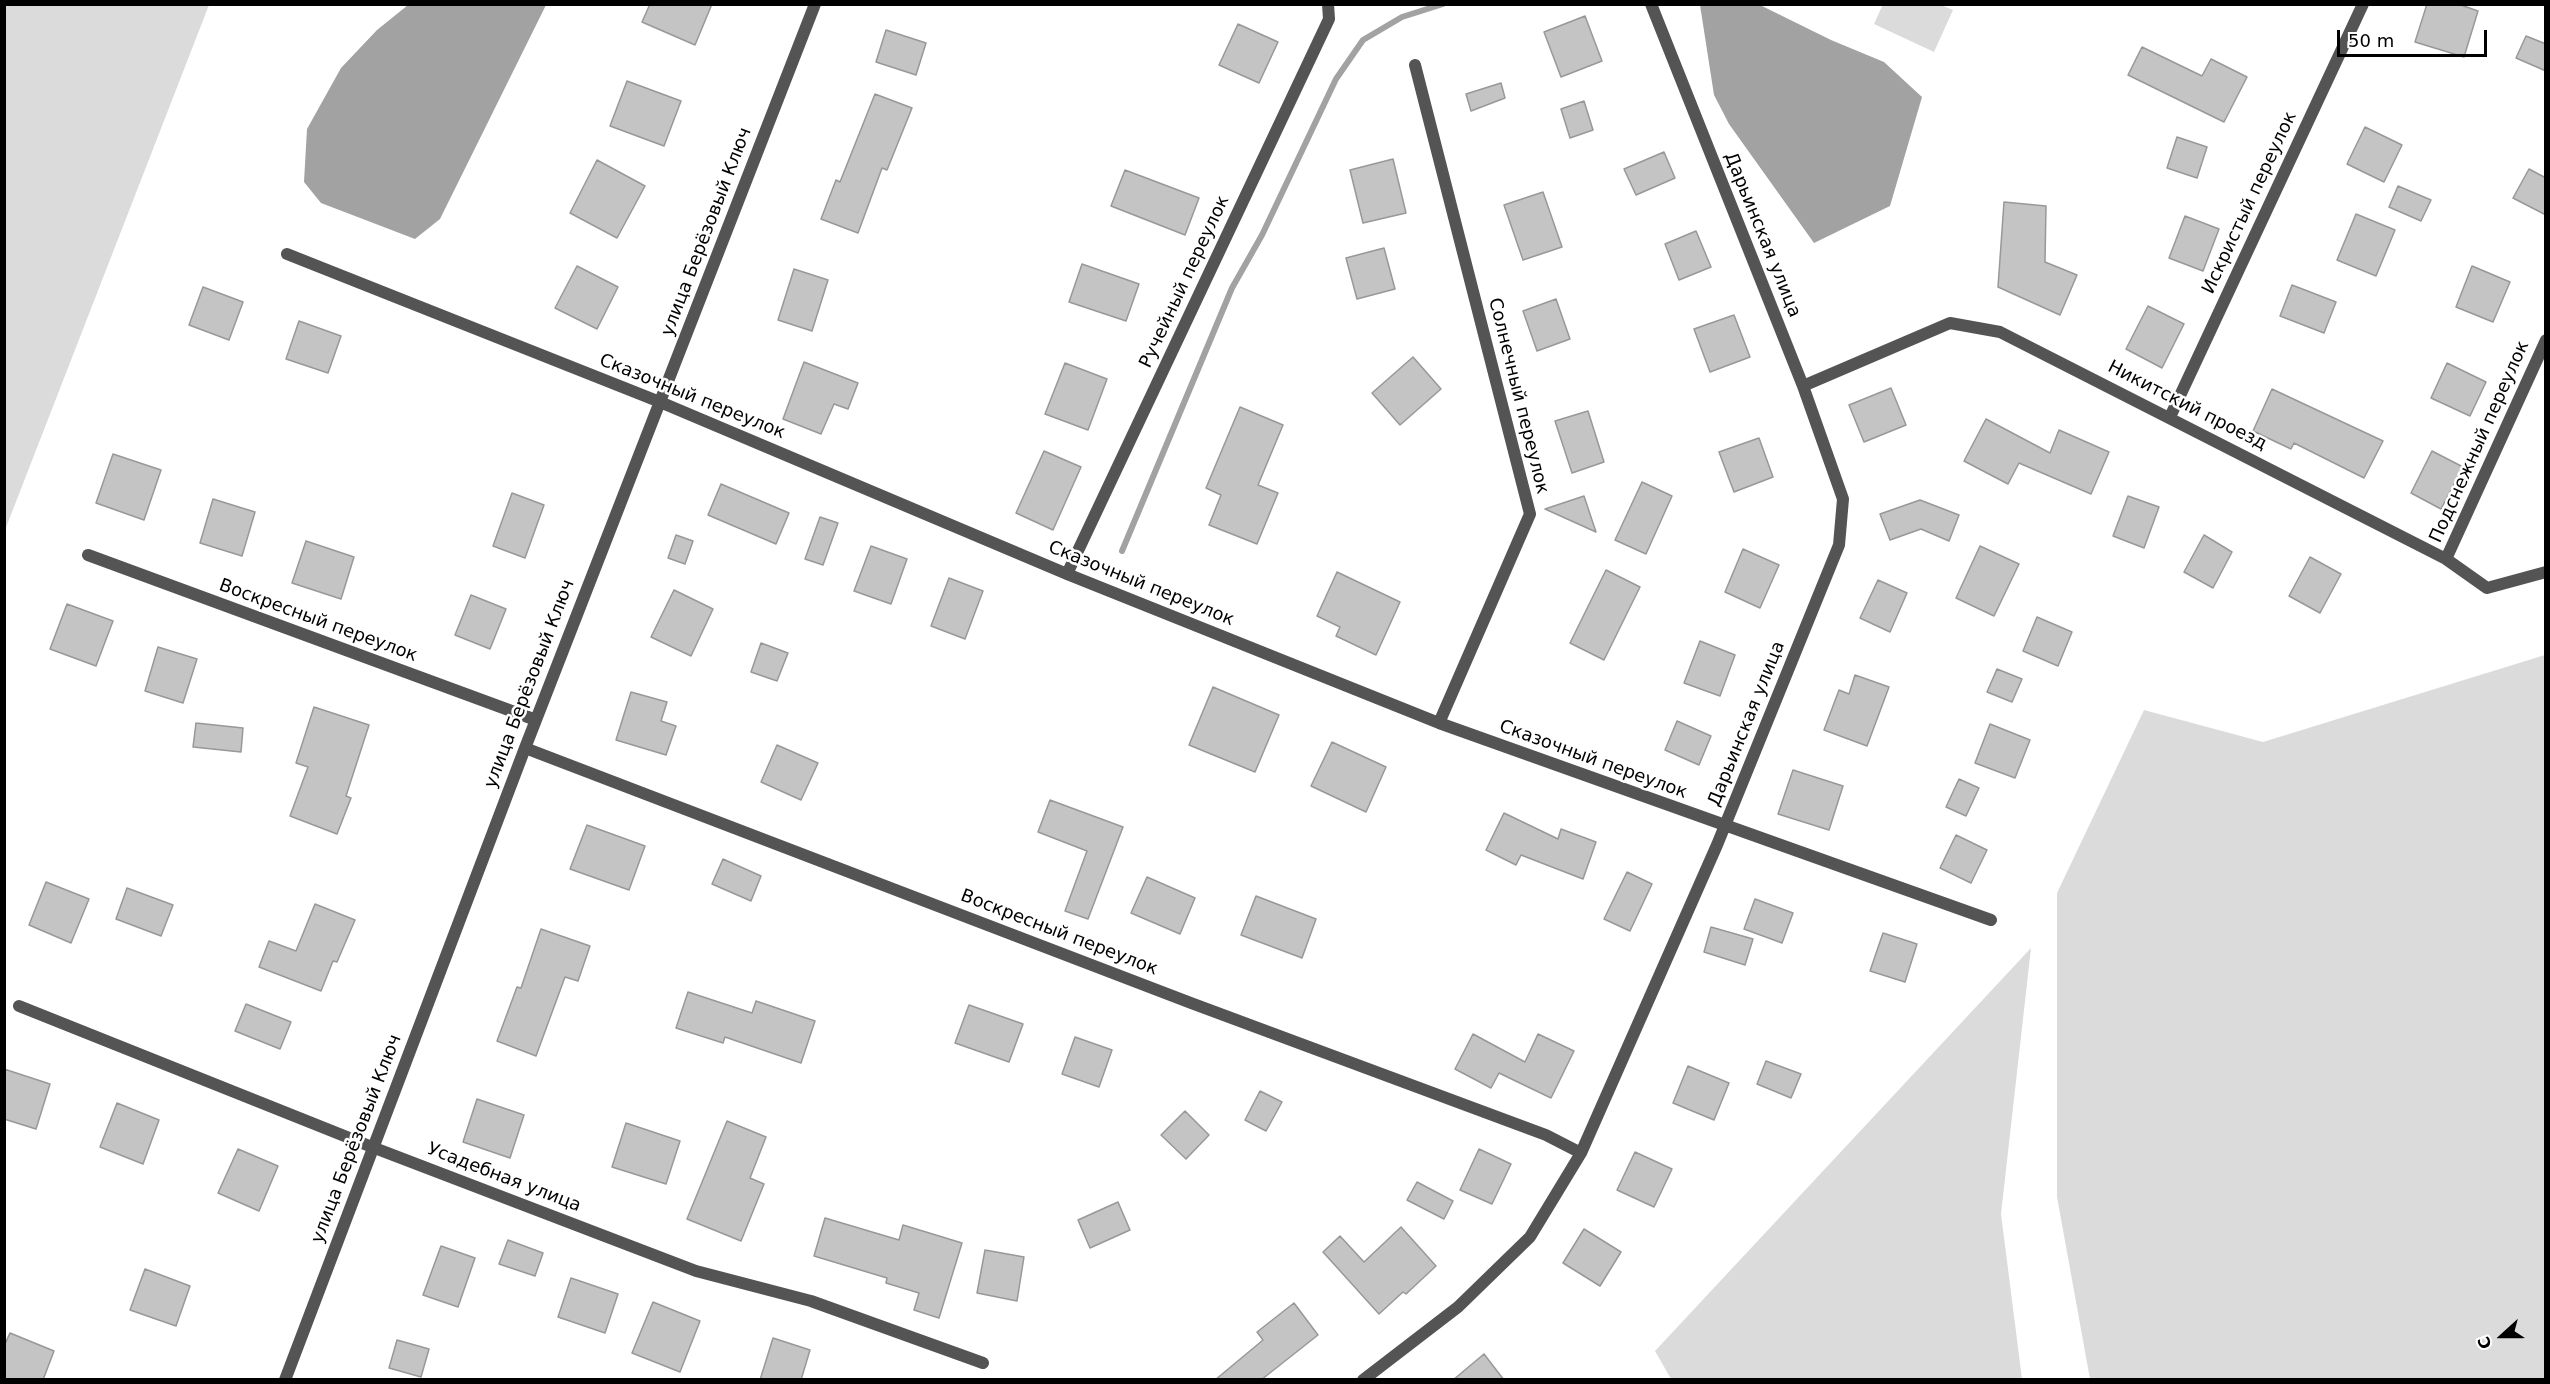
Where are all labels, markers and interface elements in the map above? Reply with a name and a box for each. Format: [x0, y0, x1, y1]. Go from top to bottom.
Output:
scale bar [2340, 18, 2490, 56]
text: 50 m [2348, 30, 2394, 51]
street label: Искристый переулок [2198, 108, 2302, 298]
street label: улица Берёзовый Ключ [657, 125, 757, 339]
street label: Дарьинская улица [1719, 149, 1805, 321]
street label: Ручейный переулок [1136, 192, 1234, 372]
street label: Солнечный переулок [1483, 296, 1553, 496]
street label: Подснежный переулок [2426, 338, 2534, 546]
street label: Сказочный переулок [596, 350, 788, 444]
street label: Никитский проезд [2104, 357, 2270, 455]
street label: Сказочный переулок [1045, 537, 1237, 631]
street label: Воскресный переулок [216, 575, 420, 667]
street label: улица Берёзовый Ключ [480, 577, 580, 791]
street label: Дарьинская улица [1704, 638, 1790, 810]
street label: Сказочный переулок [1496, 716, 1690, 804]
street label: Воскресный переулок [957, 885, 1161, 981]
street label: улица Берёзовый Ключ [307, 1032, 407, 1246]
street label: Усадебная улица [424, 1139, 584, 1217]
north arrow [2472, 1306, 2532, 1366]
text: С [2474, 1334, 2496, 1352]

